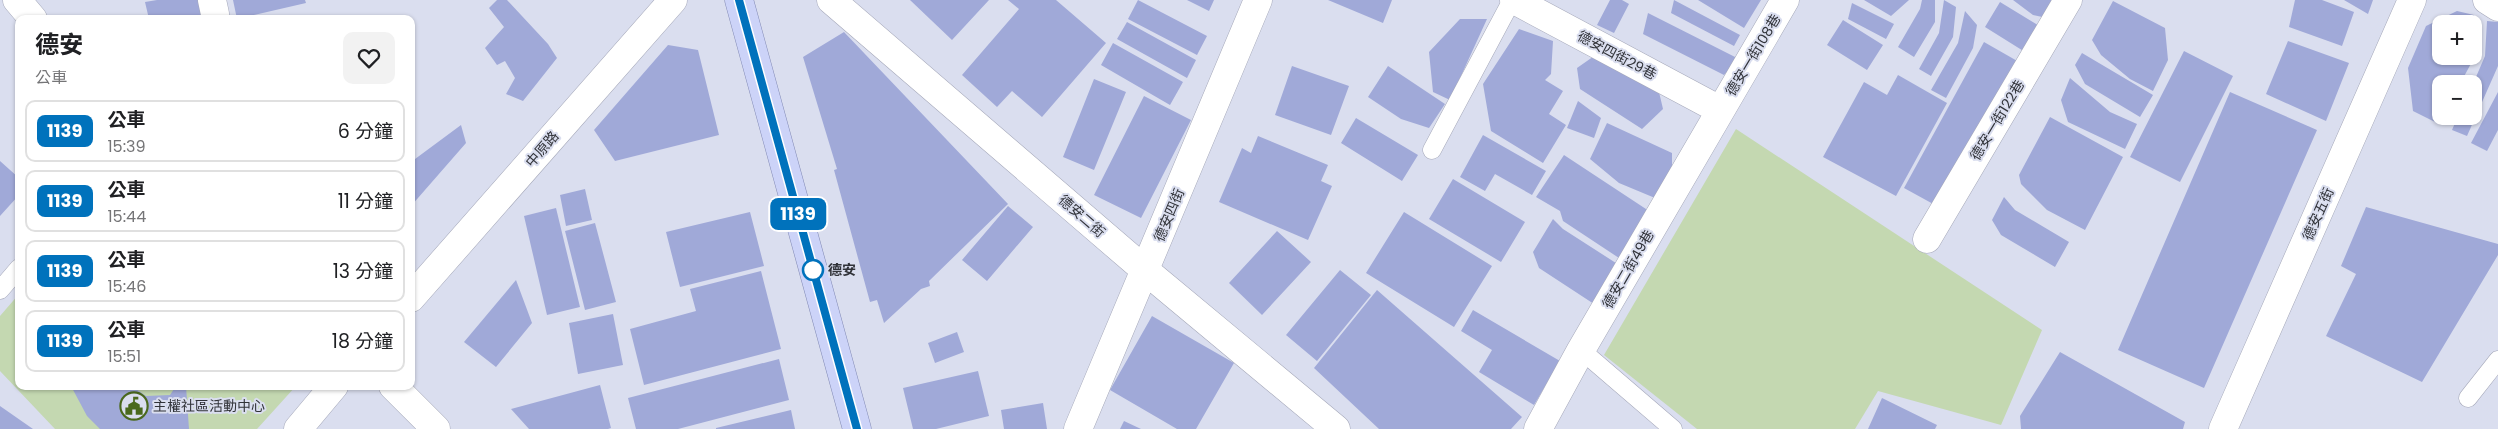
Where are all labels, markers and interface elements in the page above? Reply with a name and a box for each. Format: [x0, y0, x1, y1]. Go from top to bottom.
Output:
street label: 德安一街108巷 [1721, 10, 1785, 100]
map controls [2432, 15, 2482, 125]
button: + [2432, 15, 2482, 65]
street label: 德安四街29巷 [1574, 26, 1660, 84]
text: 德安 [35, 28, 83, 61]
button: heart [343, 32, 395, 84]
text: 公車 [35, 66, 67, 89]
button: − [2432, 75, 2482, 125]
street label: 德安一街122巷 [1965, 76, 2029, 164]
text: 公車 [108, 106, 146, 133]
text: 1139 [47, 118, 83, 143]
text: 6 分鐘 [338, 118, 393, 145]
street label: 中原路 [521, 127, 563, 171]
text: 15:39 [108, 135, 146, 158]
text: 公車 [108, 176, 146, 203]
street label: 德安五街 [2297, 184, 2339, 244]
street label: 德安四街 [1149, 185, 1189, 245]
text: 1139 [47, 188, 83, 213]
text: 11 分鐘 [338, 188, 393, 215]
street label: 德安二街 [1054, 190, 1110, 242]
line badge: 1139 [763, 198, 833, 230]
text: 1139 [780, 201, 816, 226]
text: 15:44 [108, 205, 146, 228]
street label: 德安二街49巷 [1597, 226, 1659, 312]
text: 公車 [108, 246, 146, 273]
text: 1139 [47, 258, 83, 283]
text: 13 分鐘 [333, 258, 393, 285]
marker: 德安 [802, 259, 824, 281]
place label: 德安 [828, 260, 856, 280]
text: 15:46 [108, 275, 146, 298]
text: 公車 [108, 316, 146, 343]
text: 1139 [47, 328, 83, 353]
text: 18 分鐘 [332, 328, 393, 355]
text: 15:51 [108, 345, 141, 368]
public building icon: 主權社區活動中心 [119, 391, 149, 421]
place label: 主權社區活動中心 [153, 396, 265, 416]

